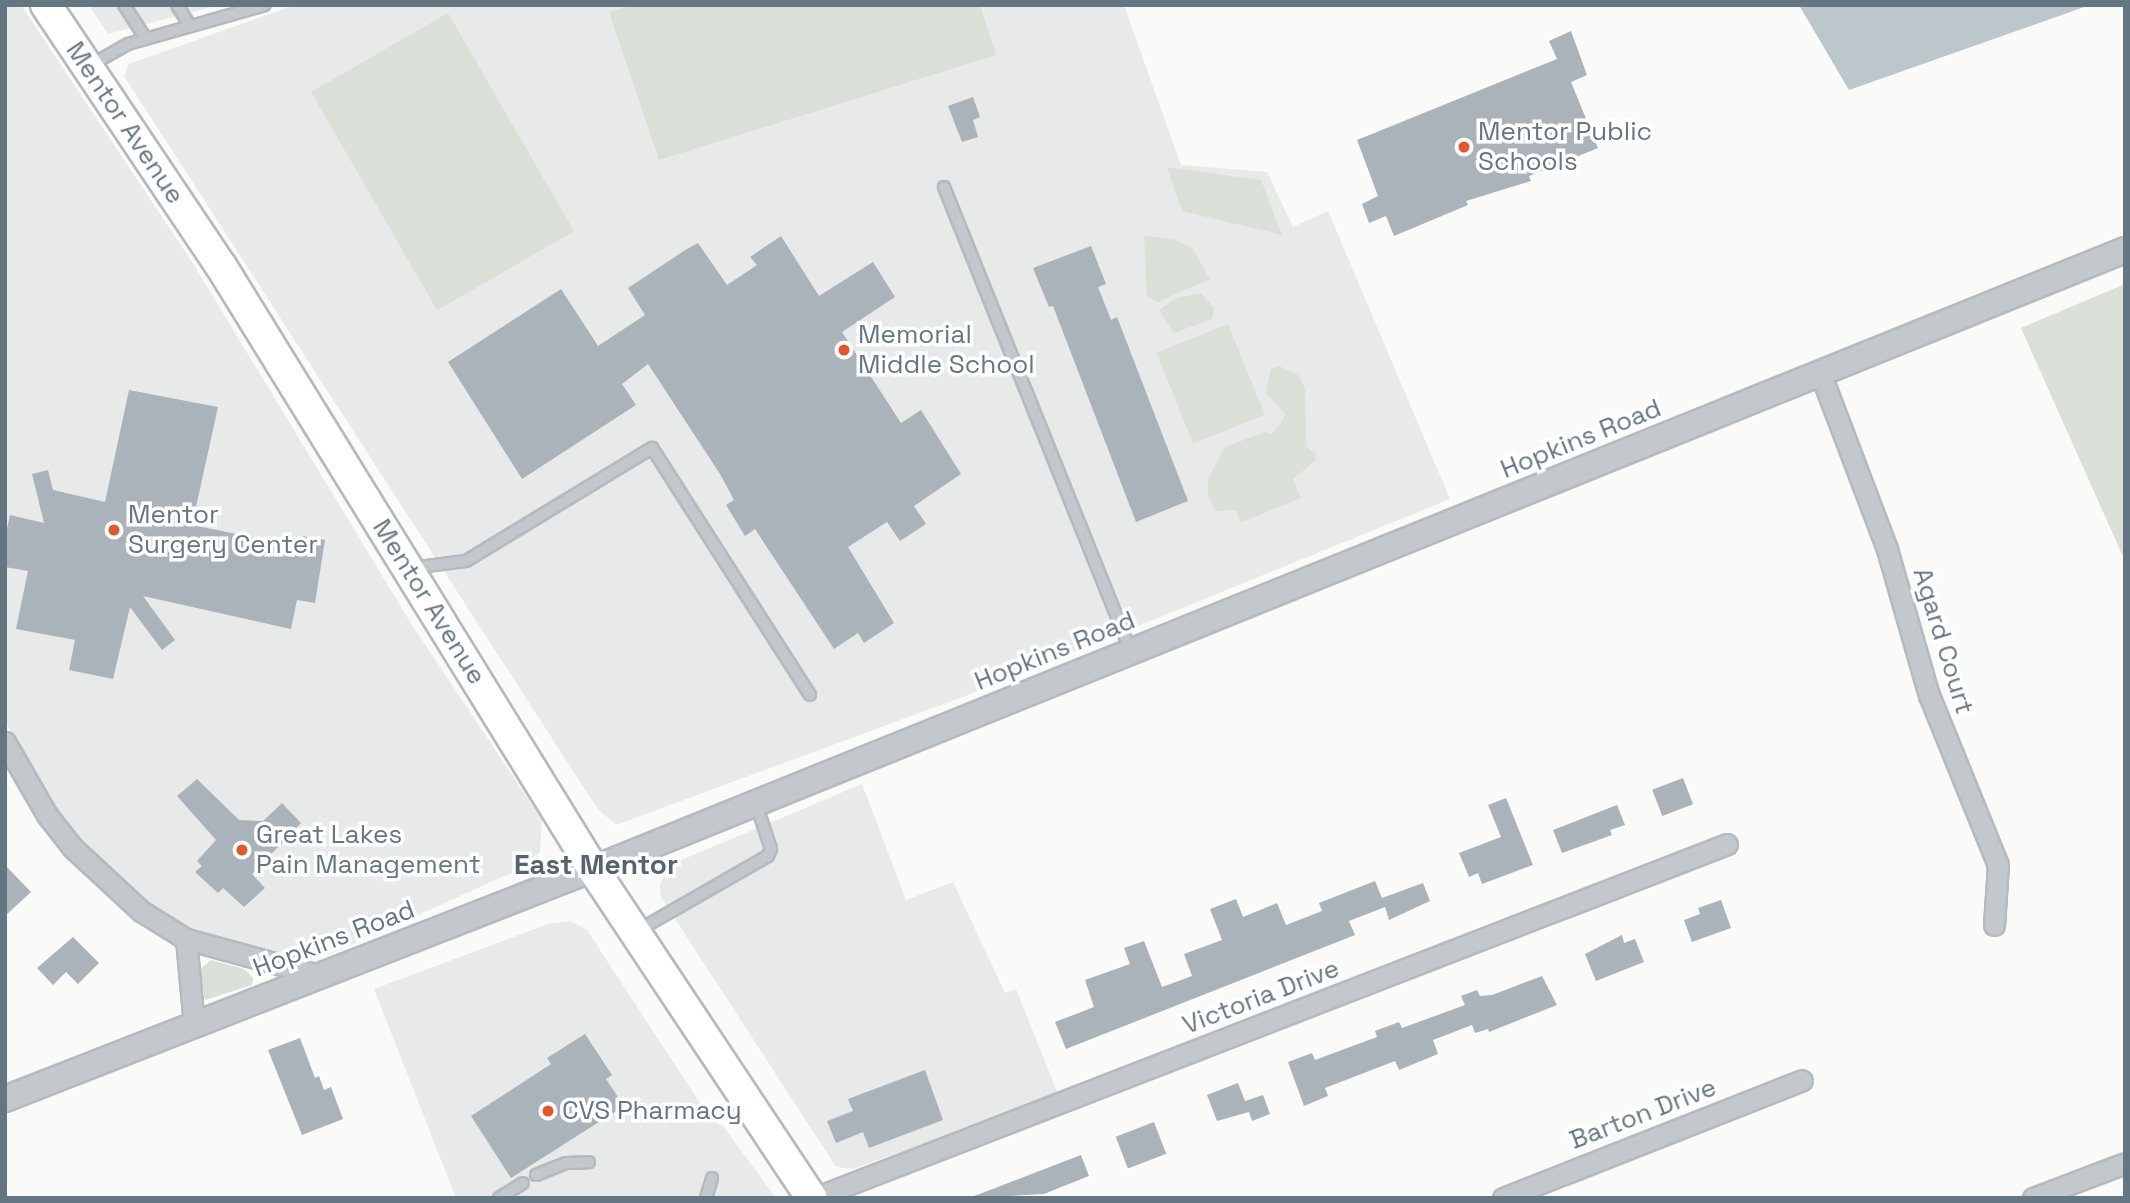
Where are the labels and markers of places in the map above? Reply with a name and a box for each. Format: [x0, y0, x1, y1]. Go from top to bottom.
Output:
place label: Mentor Public Schools [1478, 116, 1652, 178]
marker: Mentor Public Schools [1456, 139, 1472, 155]
place label: Memorial Middle School [858, 319, 1035, 380]
marker: Memorial Middle School [836, 342, 852, 358]
place label: Mentor Surgery Center [128, 499, 318, 560]
marker: Mentor Surgery Center [106, 522, 122, 538]
place label: Great Lakes Pain Management [256, 819, 481, 880]
marker: Great Lakes Pain Management [234, 842, 250, 858]
place label: CVS Pharmacy [562, 1095, 742, 1127]
marker: CVS Pharmacy [540, 1103, 556, 1119]

